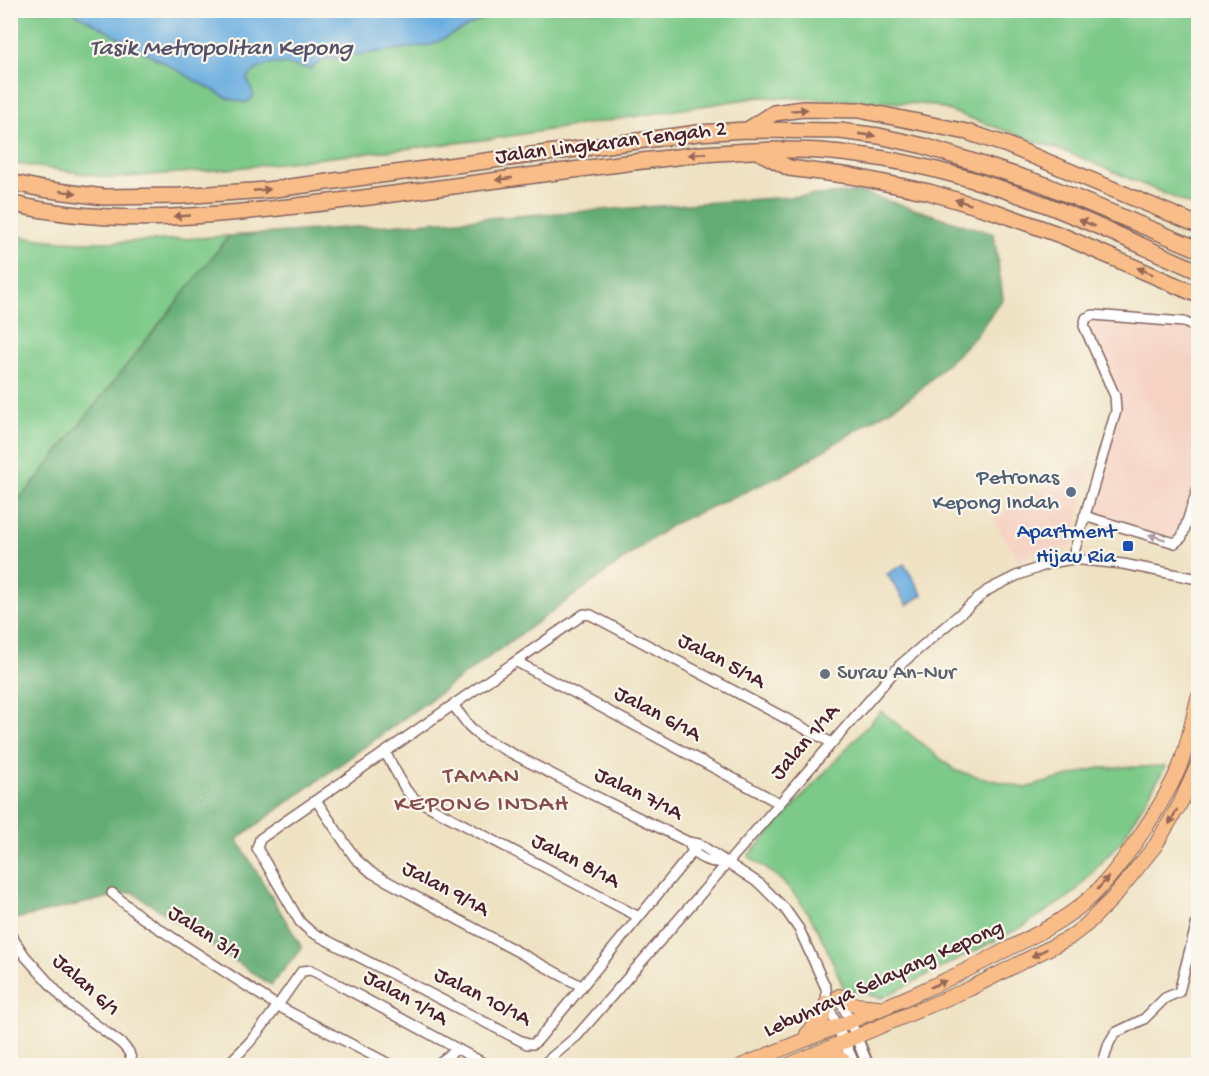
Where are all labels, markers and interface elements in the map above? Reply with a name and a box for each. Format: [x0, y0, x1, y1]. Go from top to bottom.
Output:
water label: Tasik Metropolitan Kepong [90, 35, 354, 64]
one-way arrow [790, 105, 809, 115]
street label: Jalan Lingkaran Tengah 2 [494, 117, 728, 171]
one-way arrow [858, 130, 877, 139]
one-way arrow [688, 149, 707, 159]
one-way arrow [494, 174, 513, 183]
one-way arrow [253, 185, 272, 195]
one-way arrow [58, 188, 77, 197]
one-way arrow [954, 197, 972, 206]
one-way arrow [172, 211, 191, 220]
one-way arrow [1078, 218, 1096, 227]
one-way arrow [1136, 266, 1154, 276]
place label: Petronas Kepong Indah [932, 466, 1060, 517]
marker: Petronas Kepong Indah [1064, 485, 1078, 499]
place label: Apartment Hijau Ria [1017, 520, 1118, 571]
one-way arrow [1148, 532, 1166, 541]
marker: Apartment Hijau Ria [1121, 539, 1135, 553]
street label: Jalan 5/1A [673, 628, 770, 696]
place label: Surau An-Nur [837, 661, 958, 687]
marker: Surau An-Nur [818, 667, 832, 681]
street label: Jalan 6/1A [609, 681, 706, 749]
street label: Jalan 1/1A [766, 699, 847, 786]
street label: Jalan 7/1A [590, 762, 687, 828]
district label: TAMAN KEPONG INDAH [394, 763, 570, 820]
one-way arrow [1168, 808, 1178, 825]
street label: Jalan 8/1A [526, 829, 624, 896]
street label: Jalan 9/1A [397, 856, 494, 924]
one-way arrow [1096, 876, 1109, 891]
street label: Jalan 3/1 [162, 901, 246, 967]
street label: Lebuhraya Selayang Kepong [760, 915, 1008, 1045]
one-way arrow [1030, 948, 1048, 958]
street label: Jalan 6/1 [46, 949, 124, 1023]
street label: Jalan 10/1A [429, 963, 536, 1034]
street label: Jalan 1/1A [358, 965, 453, 1033]
one-way arrow [929, 979, 947, 988]

